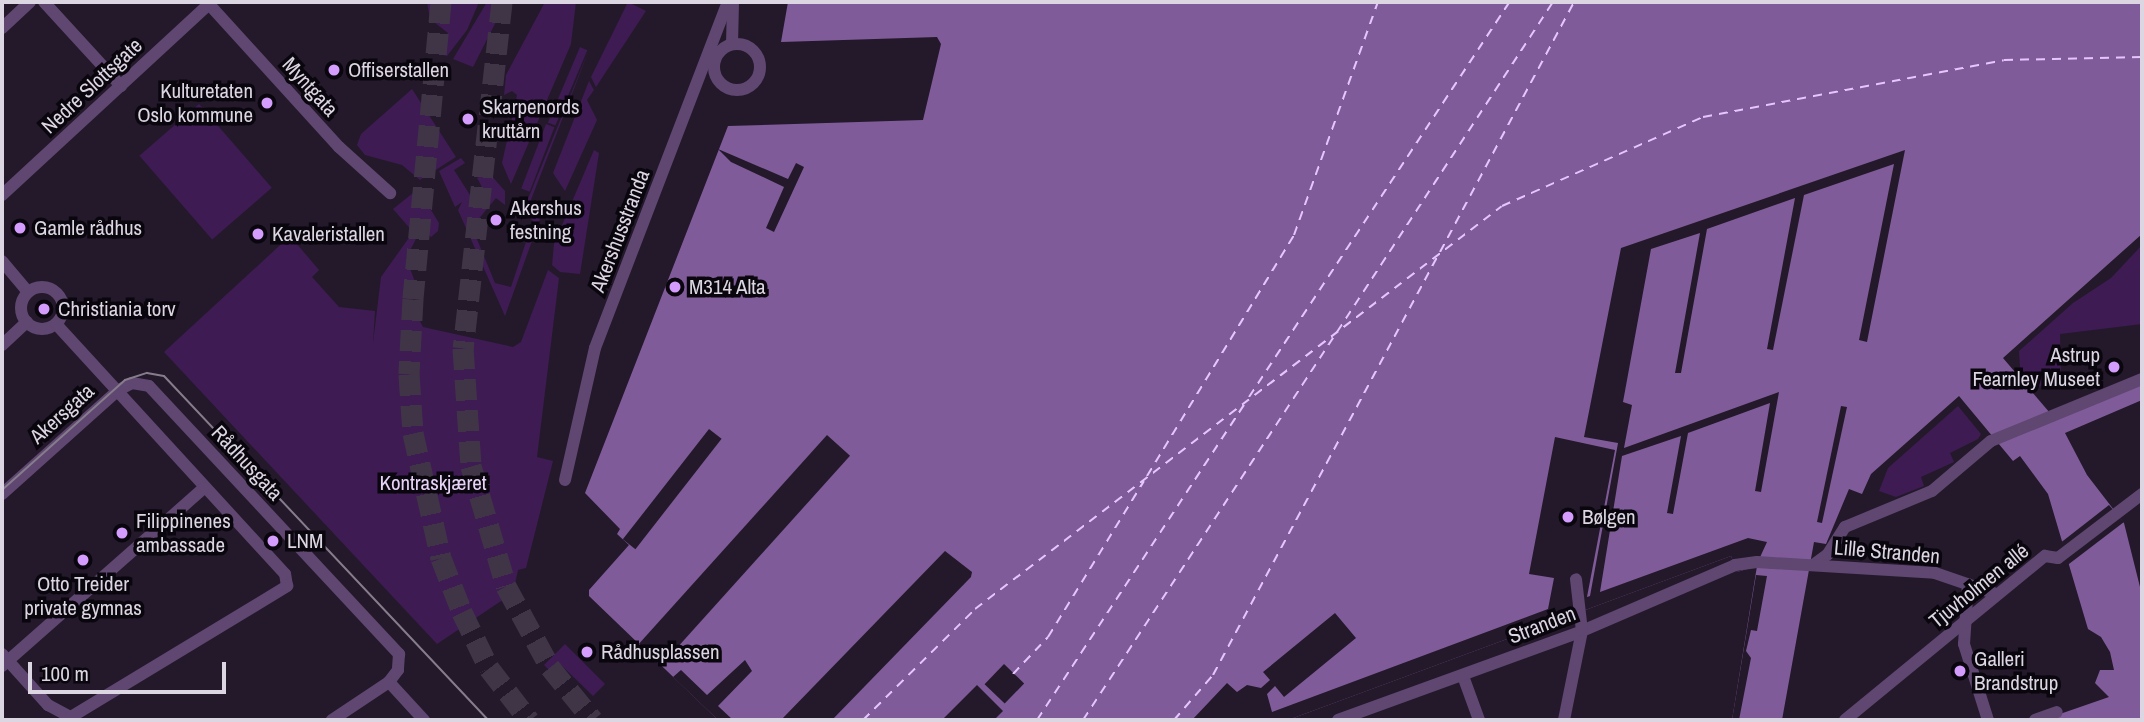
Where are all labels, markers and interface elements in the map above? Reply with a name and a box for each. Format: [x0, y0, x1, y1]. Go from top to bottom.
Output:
street label: Nedre Slottsgate [37, 33, 147, 139]
street label: Myntgata [277, 52, 343, 122]
place label: Offiserstallen [348, 57, 449, 83]
marker: Offiserstallen [326, 62, 342, 78]
place label: Kulturetaten Oslo kommune [137, 78, 253, 128]
place label: Skarpenords kruttårn [482, 94, 580, 144]
marker: Kulturetaten Oslo kommune [259, 95, 275, 111]
marker: Skarpenords kruttårn [460, 111, 476, 127]
street label: Akershusstranda [585, 166, 655, 296]
place label: Akershus festning [510, 195, 582, 245]
marker: Akershus festning [488, 212, 504, 228]
place label: Gamle rådhus [34, 215, 142, 241]
marker: Gamle rådhus [12, 220, 28, 236]
place label: Kavaleristallen [272, 221, 385, 247]
marker: Kavaleristallen [250, 226, 266, 242]
place label: M314 Alta [689, 274, 767, 300]
marker: M314 Alta [667, 279, 683, 295]
place label: Christiania torv [58, 296, 176, 322]
marker: Christiania torv [36, 301, 52, 317]
place label: Astrup Fearnley Museet [1973, 342, 2100, 392]
marker: Astrup Fearnley Museet [2106, 359, 2122, 375]
street label: Akersgata [25, 379, 99, 449]
street label: Rådhusgata [206, 420, 288, 506]
park label: Kontraskjæret [379, 470, 487, 496]
place label: Bølgen [1582, 504, 1636, 530]
place label: Filippinenes ambassade [136, 508, 231, 558]
marker: Bølgen [1560, 509, 1576, 525]
marker: Filippinenes ambassade [114, 525, 130, 541]
place label: LNM [287, 528, 323, 554]
marker: LNM [265, 533, 281, 549]
street label: Lille Stranden [1833, 535, 1941, 569]
street label: Tjuvholmen allé [1924, 538, 2034, 634]
marker: Otto Treider private gymnas [75, 552, 91, 568]
place label: Otto Treider private gymnas [24, 571, 142, 621]
street label: Stranden [1505, 601, 1579, 649]
place label: Rådhusplassen [601, 639, 720, 665]
marker: Rådhusplassen [579, 644, 595, 660]
place label: Galleri Brandstrup [1974, 646, 2058, 696]
scale bar [32, 648, 229, 692]
text: 100 m [41, 659, 89, 688]
marker: Galleri Brandstrup [1952, 663, 1968, 679]

